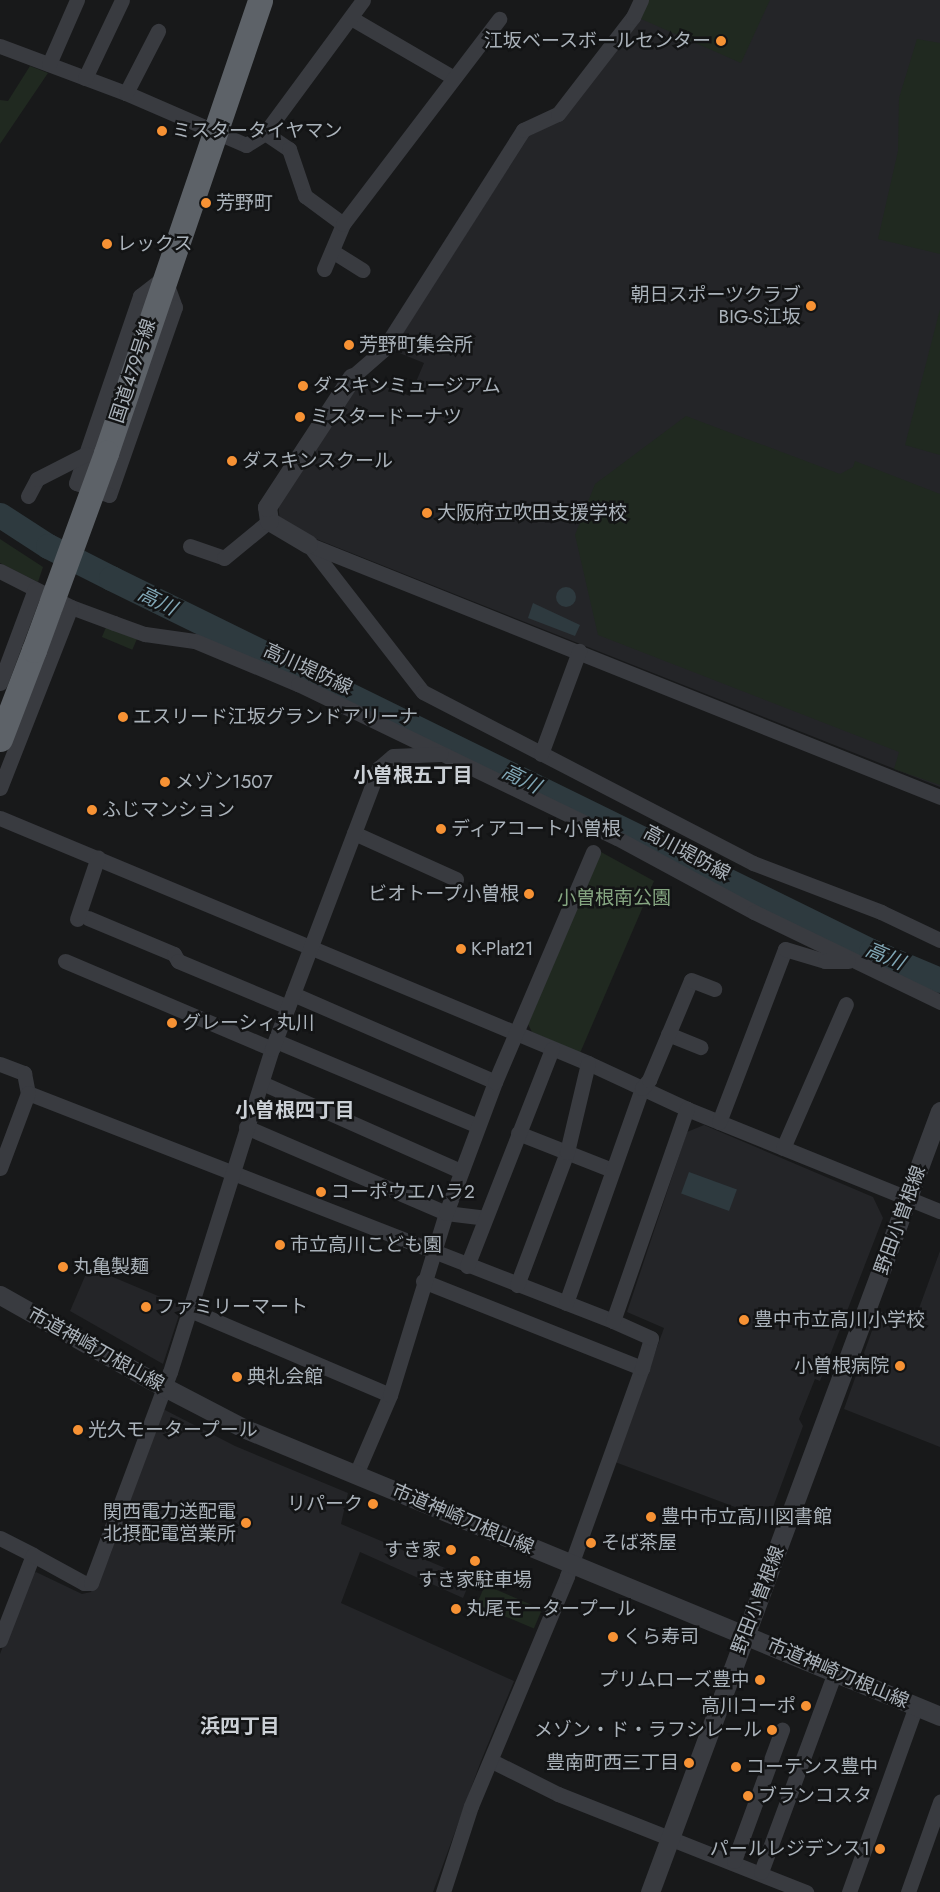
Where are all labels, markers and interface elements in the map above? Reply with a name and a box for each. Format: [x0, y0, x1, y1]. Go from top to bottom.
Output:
place label: 江坂ベースボールセンター [483, 30, 711, 52]
marker: 江坂ベースボールセンター [715, 35, 727, 47]
place label: ミスタータイヤマン [172, 120, 343, 142]
marker: ミスタータイヤマン [156, 125, 168, 137]
place label: 芳野町 [216, 192, 273, 214]
marker: 芳野町 [200, 197, 212, 209]
place label: レックス [117, 233, 193, 255]
marker: レックス [101, 238, 113, 250]
place label: 朝日スポーツクラブ BIG-S江坂 [630, 284, 801, 328]
marker: 朝日スポーツクラブ BIG-S江坂 [805, 300, 817, 312]
street label: 国道479号線 [105, 316, 161, 426]
place label: 芳野町集会所 [359, 334, 473, 356]
marker: 芳野町集会所 [343, 339, 355, 351]
place label: ダスキンミュージアム [313, 375, 503, 397]
marker: ダスキンミュージアム [297, 380, 309, 392]
place label: ミスタードーナツ [310, 406, 462, 428]
marker: ミスタードーナツ [294, 411, 306, 423]
place label: ダスキンスクール [242, 450, 394, 472]
marker: ダスキンスクール [226, 455, 238, 467]
place label: 大阪府立吹田支援学校 [437, 502, 627, 524]
marker: 大阪府立吹田支援学校 [421, 507, 433, 519]
water label: 高川 [134, 581, 180, 621]
street label: 高川堤防線 [260, 639, 356, 699]
place label: エスリード江坂グランドアリーナ [133, 706, 418, 728]
marker: エスリード江坂グランドアリーナ [117, 711, 129, 723]
water label: 高川 [498, 759, 544, 799]
district label: 小曽根五丁目 [353, 763, 473, 787]
place label: メゾン1507 [175, 771, 273, 793]
marker: メゾン1507 [159, 776, 171, 788]
place label: ふじマンション [102, 799, 235, 821]
marker: ふじマンション [86, 804, 98, 816]
place label: ディアコート小曽根 [451, 818, 622, 840]
street label: 高川堤防線 [640, 821, 734, 885]
marker: ディアコート小曽根 [435, 823, 447, 835]
place label: ビオトープ小曽根 [367, 883, 519, 905]
park label: 小曽根南公園 [557, 887, 671, 909]
marker: ビオトープ小曽根 [523, 888, 535, 900]
water label: 高川 [862, 937, 908, 975]
place label: K-Plat21 [471, 938, 534, 960]
marker: K-Plat21 [455, 943, 467, 955]
place label: グレーシィ丸川 [182, 1012, 315, 1034]
marker: グレーシィ丸川 [166, 1017, 178, 1029]
district label: 小曽根四丁目 [235, 1098, 355, 1122]
street label: 野田小曽根線 [870, 1163, 930, 1277]
place label: コーポウエハラ2 [331, 1181, 475, 1203]
marker: コーポウエハラ2 [315, 1186, 327, 1198]
place label: 市立高川こども園 [290, 1234, 442, 1256]
marker: 市立高川こども園 [274, 1239, 286, 1251]
place label: 丸亀製麺 [73, 1256, 149, 1278]
marker: 丸亀製麺 [57, 1261, 69, 1273]
place label: ファミリーマート [156, 1296, 308, 1318]
marker: ファミリーマート [140, 1301, 152, 1313]
street label: 市道神崎刀根山線 [24, 1302, 168, 1396]
place label: 豊中市立高川小学校 [754, 1309, 925, 1331]
marker: 豊中市立高川小学校 [738, 1314, 750, 1326]
place label: 小曽根病院 [794, 1355, 889, 1377]
marker: 小曽根病院 [893, 1359, 907, 1373]
place label: 典礼会館 [247, 1366, 323, 1388]
marker: 典礼会館 [231, 1371, 243, 1383]
place label: 光久モータープール [88, 1419, 259, 1441]
marker: 光久モータープール [72, 1424, 84, 1436]
street label: 市道神崎刀根山線 [389, 1479, 537, 1559]
place label: リパーク [287, 1493, 363, 1515]
marker: リパーク [367, 1498, 379, 1510]
place label: 関西電力送配電 北摂配電営業所 [103, 1501, 236, 1545]
place label: 豊中市立高川図書館 [661, 1506, 832, 1528]
marker: 豊中市立高川図書館 [645, 1511, 657, 1523]
marker: 関西電力送配電 北摂配電営業所 [240, 1517, 252, 1529]
place label: そば茶屋 [601, 1532, 677, 1554]
marker: そば茶屋 [585, 1537, 597, 1549]
place label: すき家 [384, 1539, 441, 1561]
street label: 野田小曽根線 [727, 1543, 789, 1657]
marker: すき家 [445, 1544, 457, 1556]
marker: すき家駐車場 [469, 1555, 481, 1567]
place label: すき家駐車場 [418, 1569, 532, 1591]
place label: 丸尾モータープール [466, 1598, 637, 1620]
marker: 丸尾モータープール [450, 1603, 462, 1615]
place label: くら寿司 [623, 1626, 699, 1648]
marker: くら寿司 [607, 1631, 619, 1643]
street label: 市道神崎刀根山線 [764, 1633, 912, 1713]
place label: プリムローズ豊中 [598, 1669, 750, 1691]
marker: プリムローズ豊中 [754, 1674, 766, 1686]
place label: 高川コーポ [701, 1695, 796, 1717]
marker: 高川コーポ [800, 1700, 812, 1712]
district label: 浜四丁目 [200, 1714, 280, 1738]
place label: メゾン・ド・ラフシレール [534, 1719, 762, 1741]
marker: メゾン・ド・ラフシレール [766, 1724, 778, 1736]
place label: 豊南町西三丁目 [546, 1752, 679, 1774]
place label: コーテンス豊中 [746, 1756, 879, 1778]
marker: 豊南町西三丁目 [683, 1757, 695, 1769]
marker: コーテンス豊中 [730, 1761, 742, 1773]
place label: ブランコスタ [758, 1785, 872, 1807]
marker: ブランコスタ [742, 1790, 754, 1802]
place label: パールレジデンス1 [709, 1838, 870, 1860]
marker: パールレジデンス1 [874, 1843, 886, 1855]

